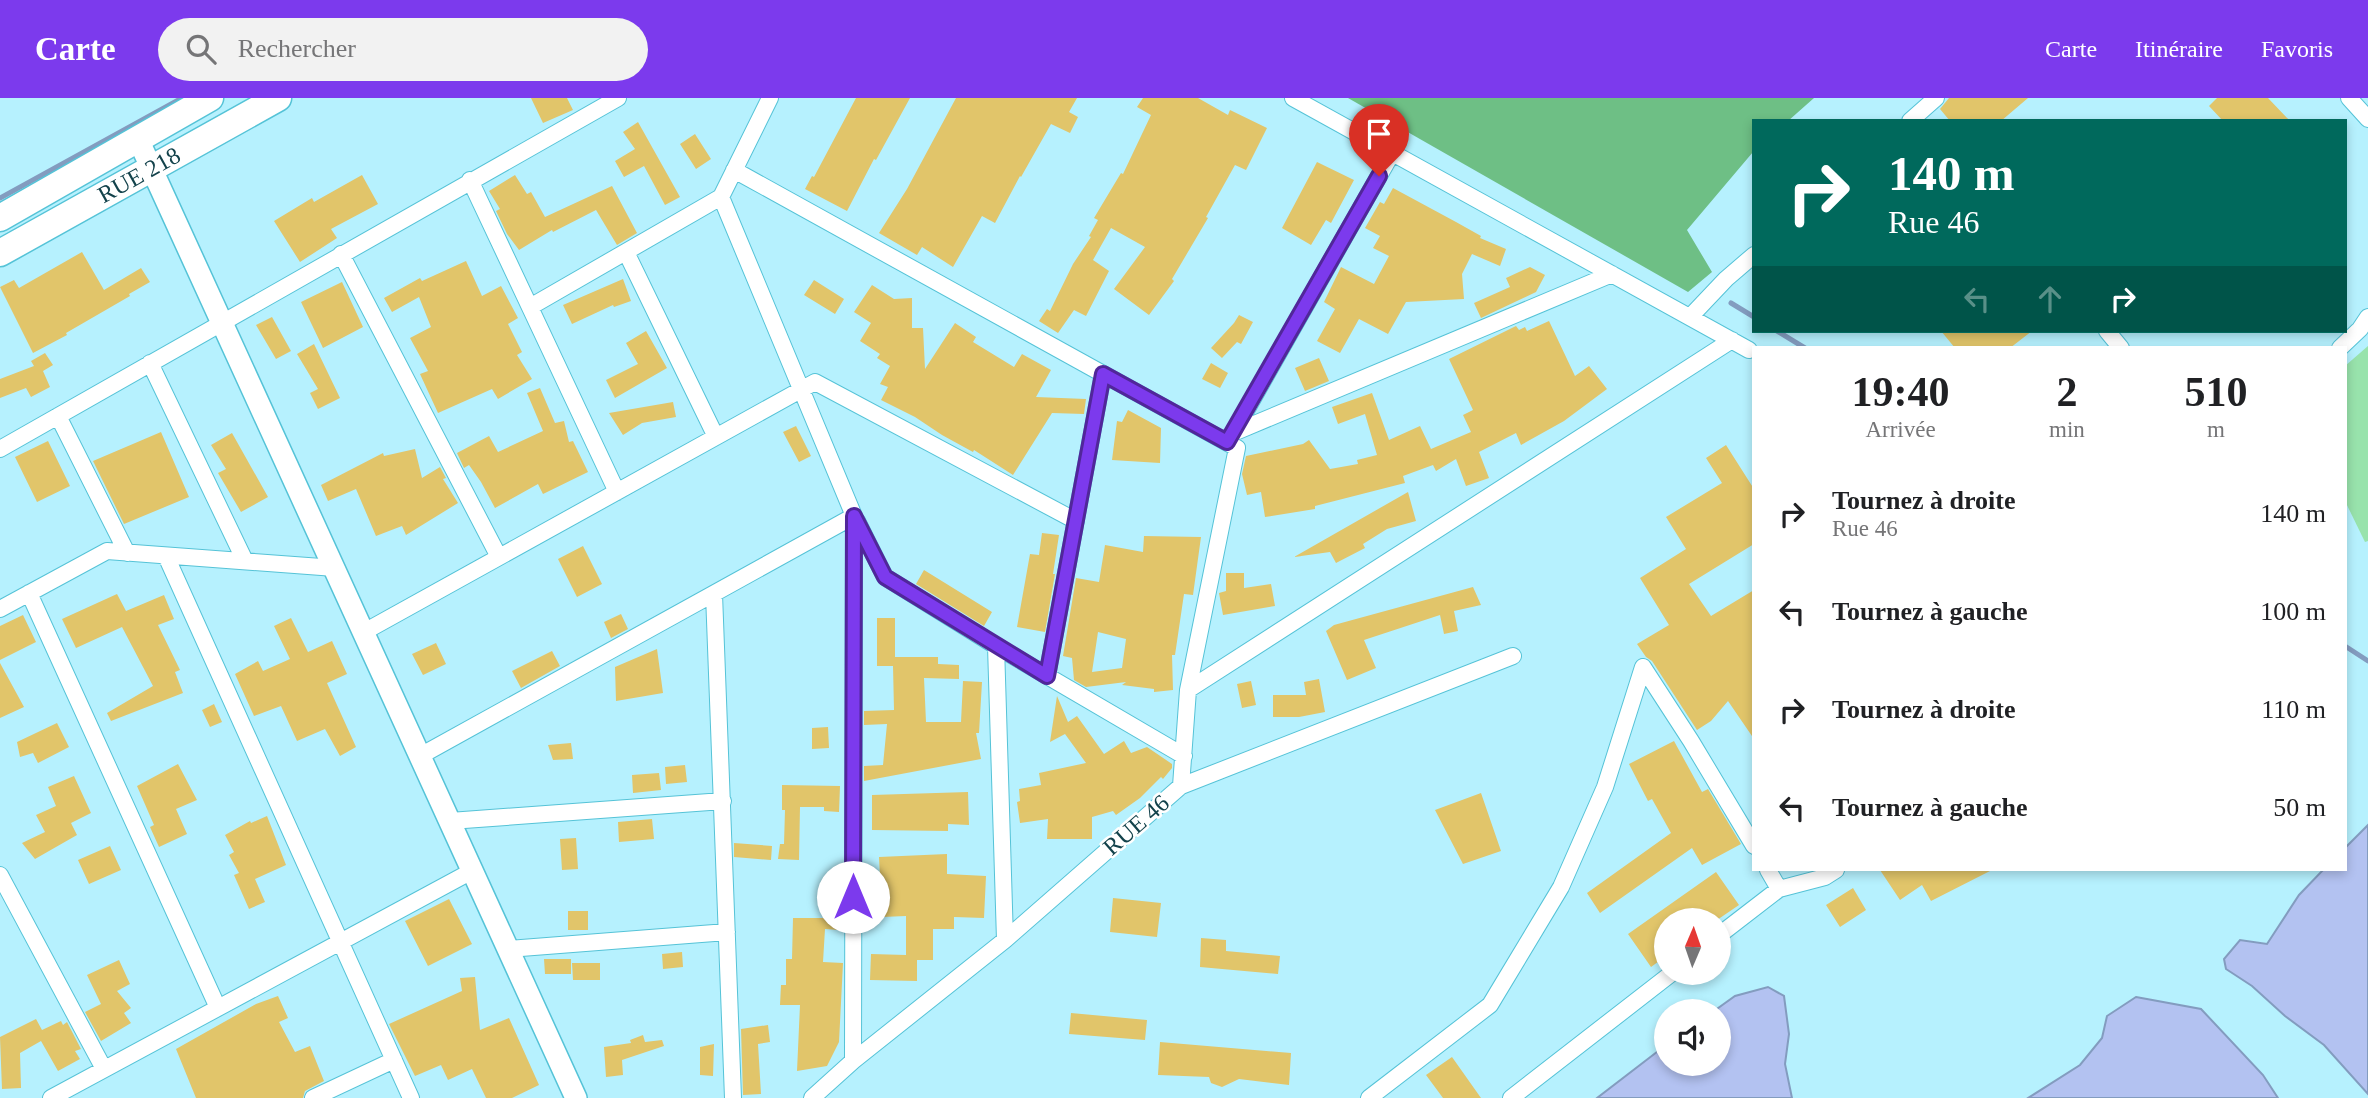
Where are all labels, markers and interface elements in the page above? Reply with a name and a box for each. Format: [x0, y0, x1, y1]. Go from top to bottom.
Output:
search box [158, 18, 648, 81]
icon: search [182, 30, 220, 68]
text: Carte [35, 31, 116, 67]
text: Rechercher [238, 34, 356, 63]
text: Carte [2045, 36, 2097, 62]
text: Itinéraire [2135, 36, 2223, 62]
text: Favoris [2261, 36, 2333, 62]
pin [1349, 104, 1409, 176]
icon: arrive [1360, 115, 1398, 153]
street label: RUE 218 [93, 142, 185, 208]
text: 140 m [1888, 146, 2015, 201]
icon: right [1773, 147, 1864, 238]
text: Rue 46 [1888, 204, 1980, 240]
icon: left [1958, 280, 1996, 318]
icon: ahead [2031, 280, 2069, 318]
icon: right [2104, 280, 2142, 318]
text: 19:40 [1852, 369, 1950, 415]
text: 2 [2056, 369, 2077, 415]
text: 510 [2184, 369, 2247, 415]
text: Arrivée [1865, 417, 1936, 442]
text: min [2049, 417, 2085, 442]
text: m [2207, 417, 2225, 442]
text: Tournez à droite [1832, 486, 2015, 515]
icon: right [1773, 495, 1811, 533]
text: 140 m [2260, 499, 2326, 528]
text: Rue 46 [1832, 516, 1898, 541]
icon: left [1773, 593, 1811, 631]
text: Tournez à gauche [1832, 597, 2028, 626]
text: 100 m [2260, 597, 2326, 626]
icon: right [1773, 691, 1811, 729]
text: Tournez à droite [1832, 695, 2015, 724]
text: 110 m [2261, 695, 2326, 724]
icon: left [1773, 789, 1811, 827]
street label: RUE 46 [1098, 790, 1174, 860]
text: Tournez à gauche [1832, 793, 2028, 822]
text: 50 m [2273, 793, 2326, 822]
position arrow [816, 860, 890, 934]
north arrow [1654, 908, 1731, 985]
map controls [1654, 908, 1731, 1076]
button: sound [1654, 999, 1731, 1076]

